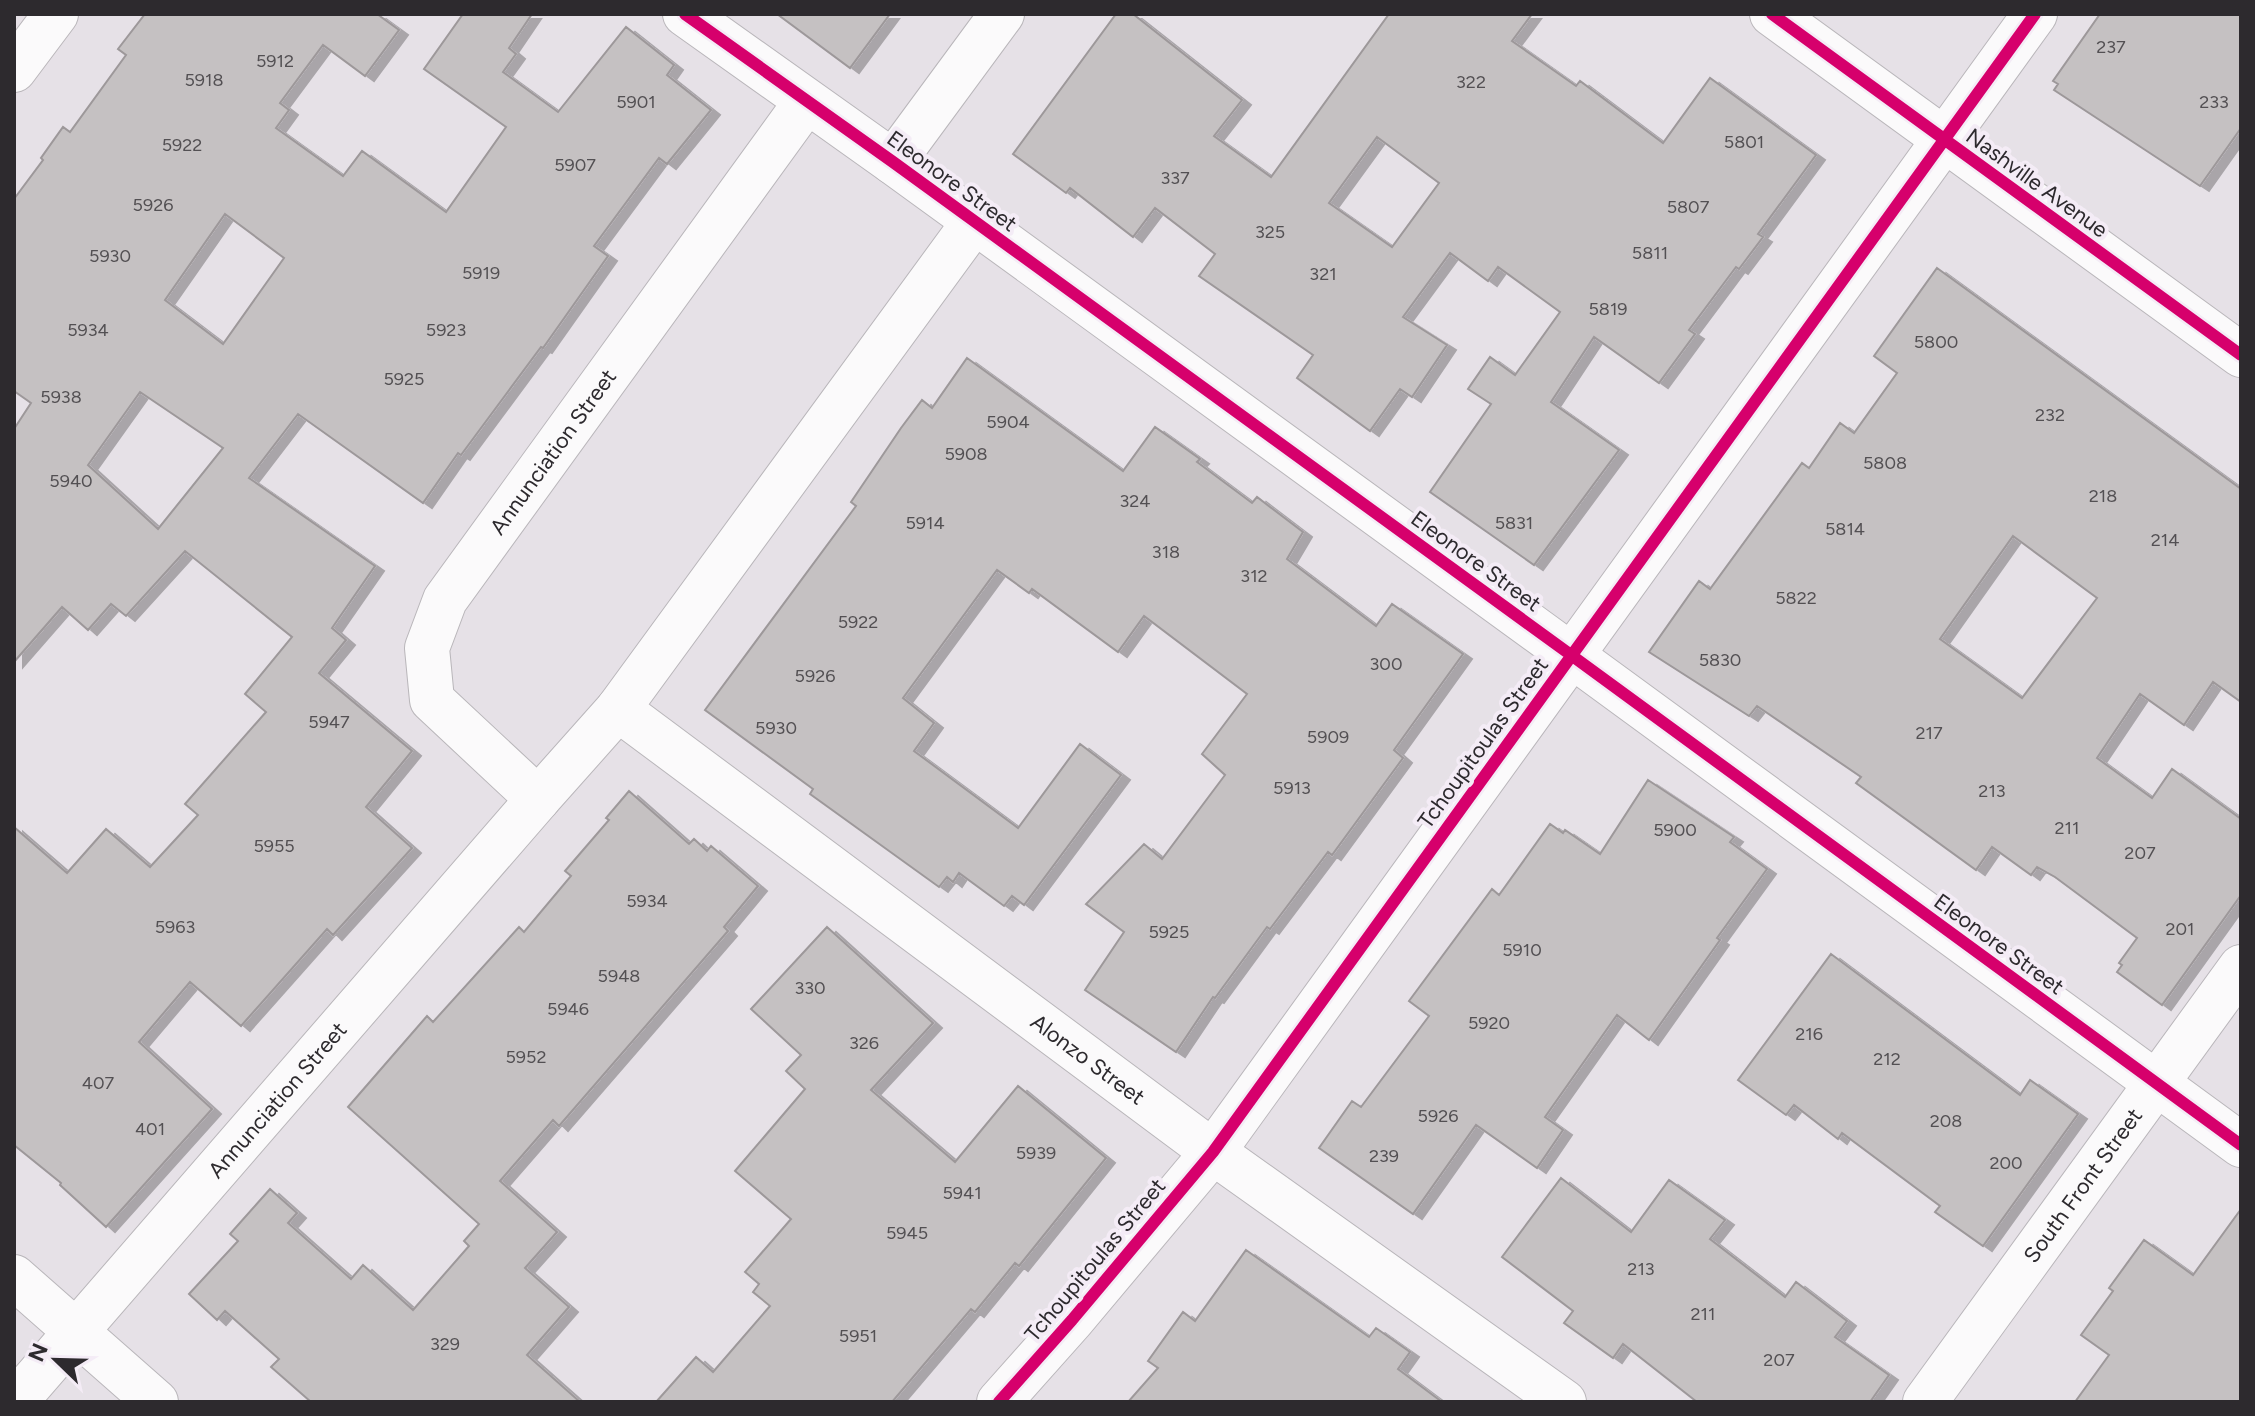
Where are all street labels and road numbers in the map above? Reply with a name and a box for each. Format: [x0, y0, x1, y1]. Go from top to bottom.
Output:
street label: Nashville Avenue [1961, 123, 2113, 243]
street label: Eleonore Street [882, 125, 1022, 237]
street label: Annunciation Street [484, 364, 622, 540]
street label: Eleonore Street [1406, 505, 1546, 617]
street label: Tchoupitoulas Street [1412, 652, 1554, 834]
street label: Eleonore Street [1929, 888, 2069, 1000]
street label: Alonzo Street [1026, 1008, 1150, 1110]
street label: Annunciation Street [202, 1016, 352, 1183]
street label: South Front Street [2017, 1103, 2148, 1268]
street label: Tchoupitoulas Street [1019, 1173, 1171, 1347]

